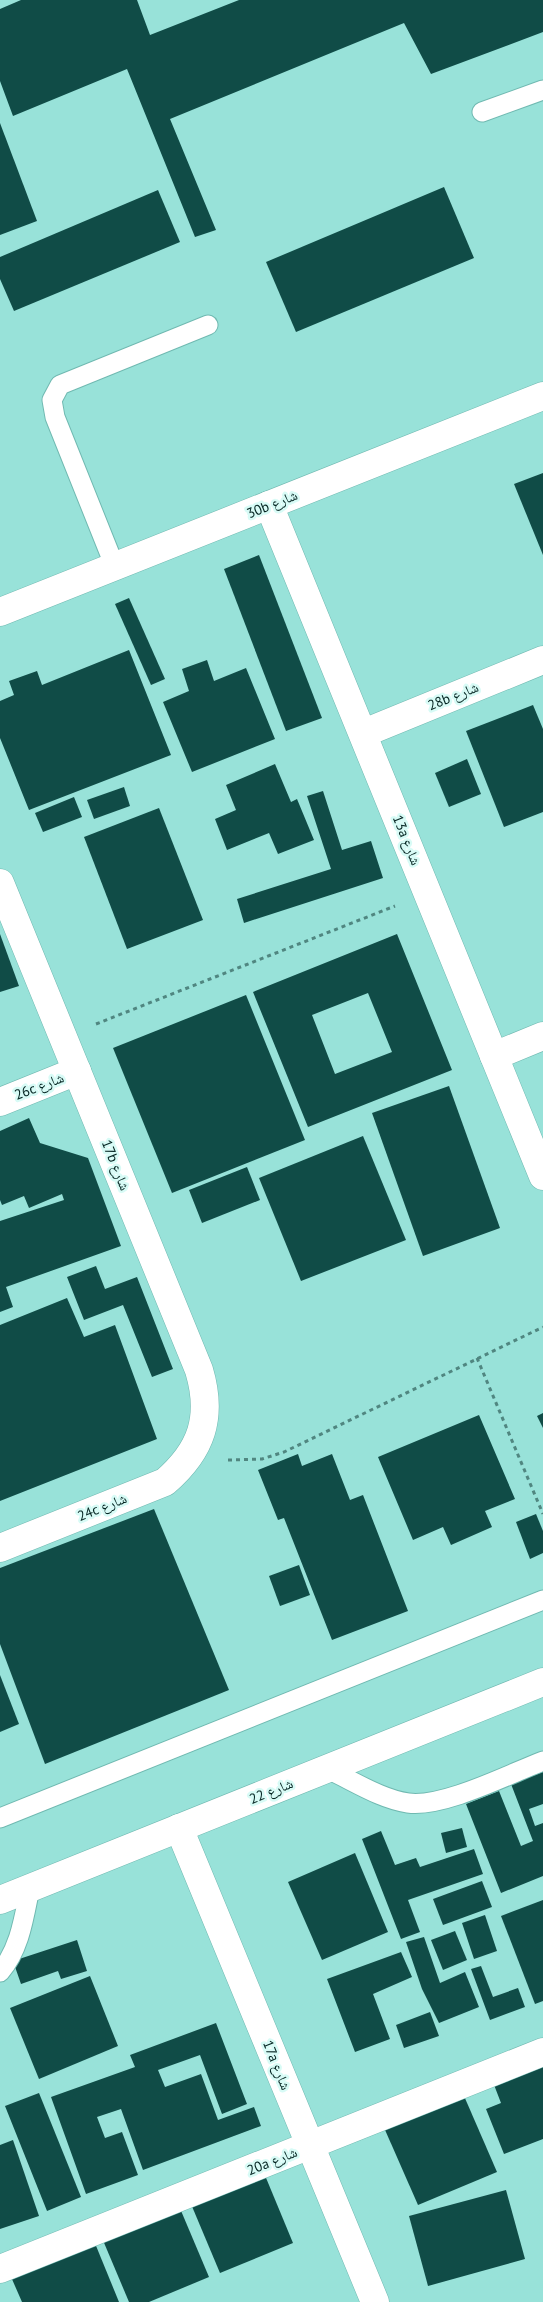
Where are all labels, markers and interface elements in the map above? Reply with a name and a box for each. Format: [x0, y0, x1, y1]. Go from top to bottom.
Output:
street label: 30b شارع [244, 486, 300, 523]
street label: 28b شارع [425, 678, 481, 715]
street label: 13a شارع [388, 812, 425, 868]
street label: 26c شارع [12, 1068, 67, 1105]
street label: 17b شارع [97, 1137, 134, 1193]
street label: 24c شارع [75, 1489, 130, 1526]
street label: شارع 22 [246, 1774, 296, 1809]
street label: 17a شارع [258, 2038, 295, 2093]
street label: 20a شارع [244, 2143, 300, 2180]

